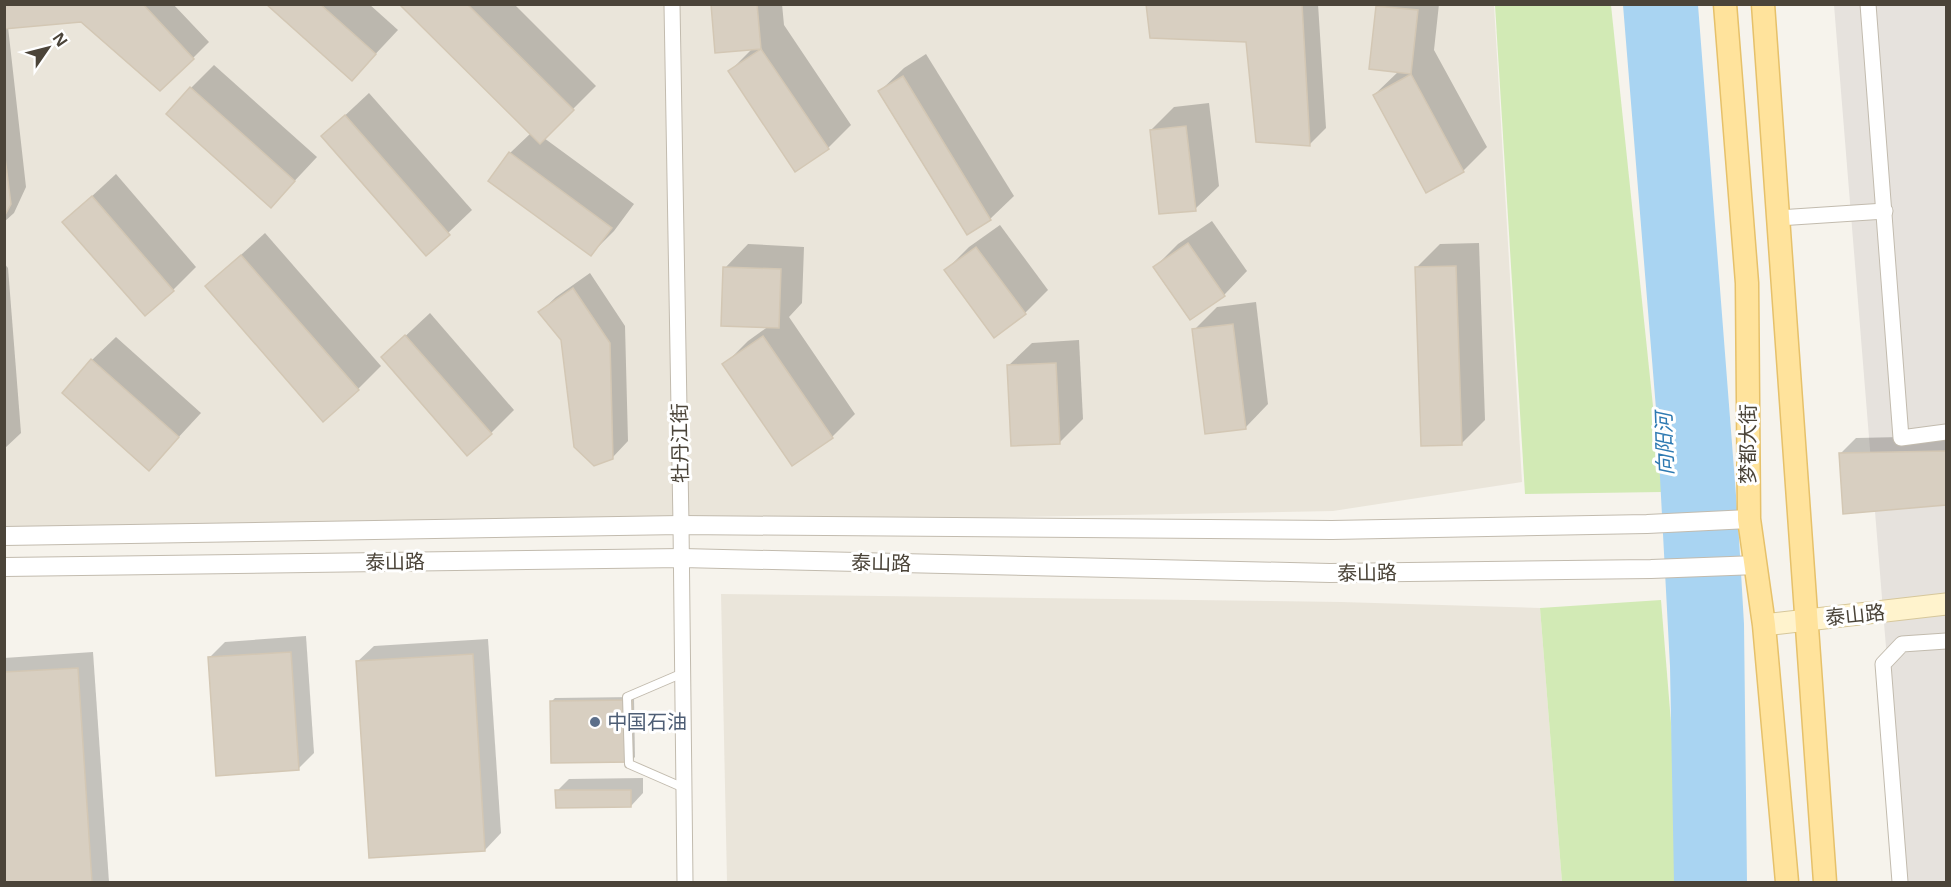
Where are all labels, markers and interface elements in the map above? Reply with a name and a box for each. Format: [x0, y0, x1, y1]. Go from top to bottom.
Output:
north arrow [18, 18, 78, 78]
text: N [48, 28, 73, 51]
street label: 牡丹江街 [665, 403, 694, 483]
street label: 梦都大街 [1734, 404, 1761, 484]
water label: 向阳河 [1649, 408, 1679, 476]
street label: 泰山路 [365, 547, 425, 576]
street label: 泰山路 [851, 548, 911, 577]
street label: 泰山路 [1337, 558, 1397, 587]
street label: 泰山路 [1824, 598, 1886, 631]
place label: 中国石油 [607, 708, 687, 735]
marker: 中国石油 [588, 715, 602, 729]

